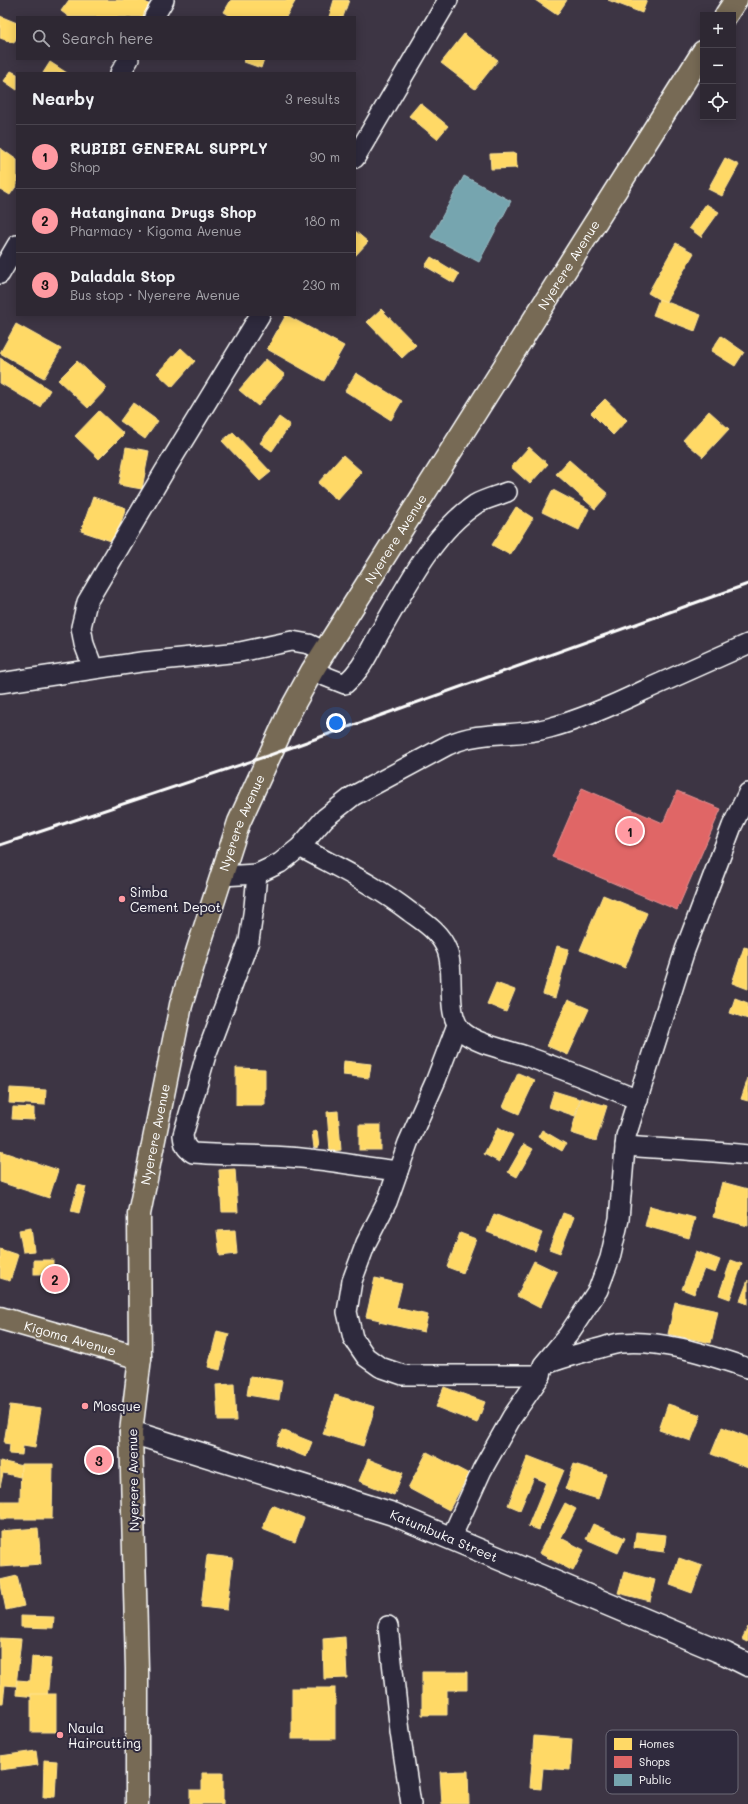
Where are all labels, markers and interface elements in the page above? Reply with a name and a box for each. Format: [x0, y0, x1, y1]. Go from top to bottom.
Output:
map controls [700, 12, 736, 120]
button: + [700, 12, 736, 48]
search box [16, 16, 356, 60]
icon: search [30, 27, 52, 49]
text: Search here [62, 28, 153, 48]
button: − [700, 48, 736, 84]
button: locate [700, 84, 736, 120]
text: Nearby [32, 87, 94, 109]
text: 3 results [285, 90, 340, 107]
text: RUBIBI GENERAL SUPPLY [70, 138, 268, 158]
text: 1 [42, 148, 48, 165]
text: 90 m [310, 148, 340, 165]
text: Shop [70, 158, 100, 175]
text: Hatanginana Drugs Shop [70, 202, 257, 222]
text: 2 [41, 212, 49, 229]
text: 180 m [304, 212, 340, 229]
street label: Nyerere Avenue [533, 217, 603, 313]
text: Pharmacy · Kigoma Avenue [70, 222, 242, 239]
text: Daladala Stop [70, 266, 175, 286]
text: 3 [41, 276, 49, 293]
text: 230 m [303, 276, 340, 293]
text: Bus stop · Nyerere Avenue [70, 286, 240, 303]
street label: Nyerere Avenue [360, 490, 430, 587]
your location [326, 713, 346, 733]
street label: Nyerere Avenue [215, 771, 268, 873]
pin: 1 [617, 816, 643, 846]
place label: Simba Cement Depot [130, 883, 222, 915]
marker: Simba Cement Depot [117, 894, 127, 904]
street label: Nyerere Avenue [136, 1082, 173, 1186]
pin: 2 [42, 1264, 68, 1294]
street label: Kigoma Avenue [22, 1316, 118, 1359]
place label: Mosque [93, 1397, 141, 1414]
marker: Mosque [80, 1401, 90, 1411]
street label: Nyerere Avenue [123, 1429, 142, 1532]
pin: 3 [86, 1445, 112, 1475]
street label: Katumbuka Street [388, 1505, 501, 1565]
place label: Naula Haircutting [68, 1719, 141, 1751]
marker: Naula Haircutting [55, 1730, 65, 1740]
legend [606, 1730, 738, 1794]
text: Homes [639, 1736, 674, 1751]
text: Shops [639, 1754, 670, 1769]
text: Public [639, 1772, 671, 1787]

